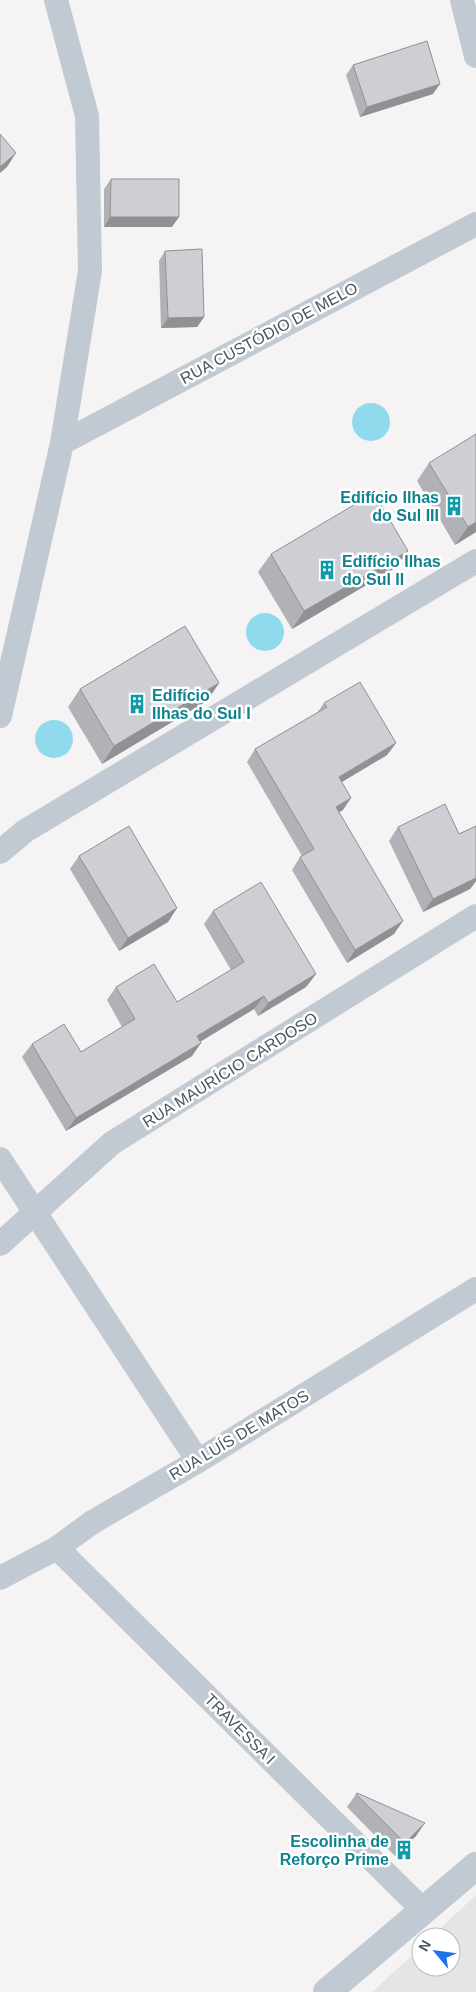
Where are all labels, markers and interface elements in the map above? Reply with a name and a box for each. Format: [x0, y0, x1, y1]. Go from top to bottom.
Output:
street label: RUA CUSTÓDIO DE MELO [177, 278, 361, 387]
place label: Edifício Ilhas do Sul III [340, 489, 439, 524]
building icon: Edifício Ilhas do Sul III [443, 495, 465, 517]
place label: Edifício Ilhas do Sul II [342, 553, 441, 588]
building icon: Edifício Ilhas do Sul II [316, 559, 338, 581]
place label: Edifício Ilhas do Sul I [152, 687, 251, 722]
building icon: Edifício Ilhas do Sul I [126, 693, 148, 715]
street label: RUA MAURÍCIO CARDOSO [139, 1008, 320, 1131]
street label: RUA LUÍS DE MATOS [166, 1386, 312, 1483]
street label: TRAVESSA I [201, 1690, 279, 1768]
place label: Escolinha de Reforço Prime [280, 1833, 389, 1868]
building icon: Escolinha de Reforço Prime [393, 1839, 415, 1861]
north arrow [411, 1927, 461, 1977]
text: N [415, 1937, 434, 1954]

